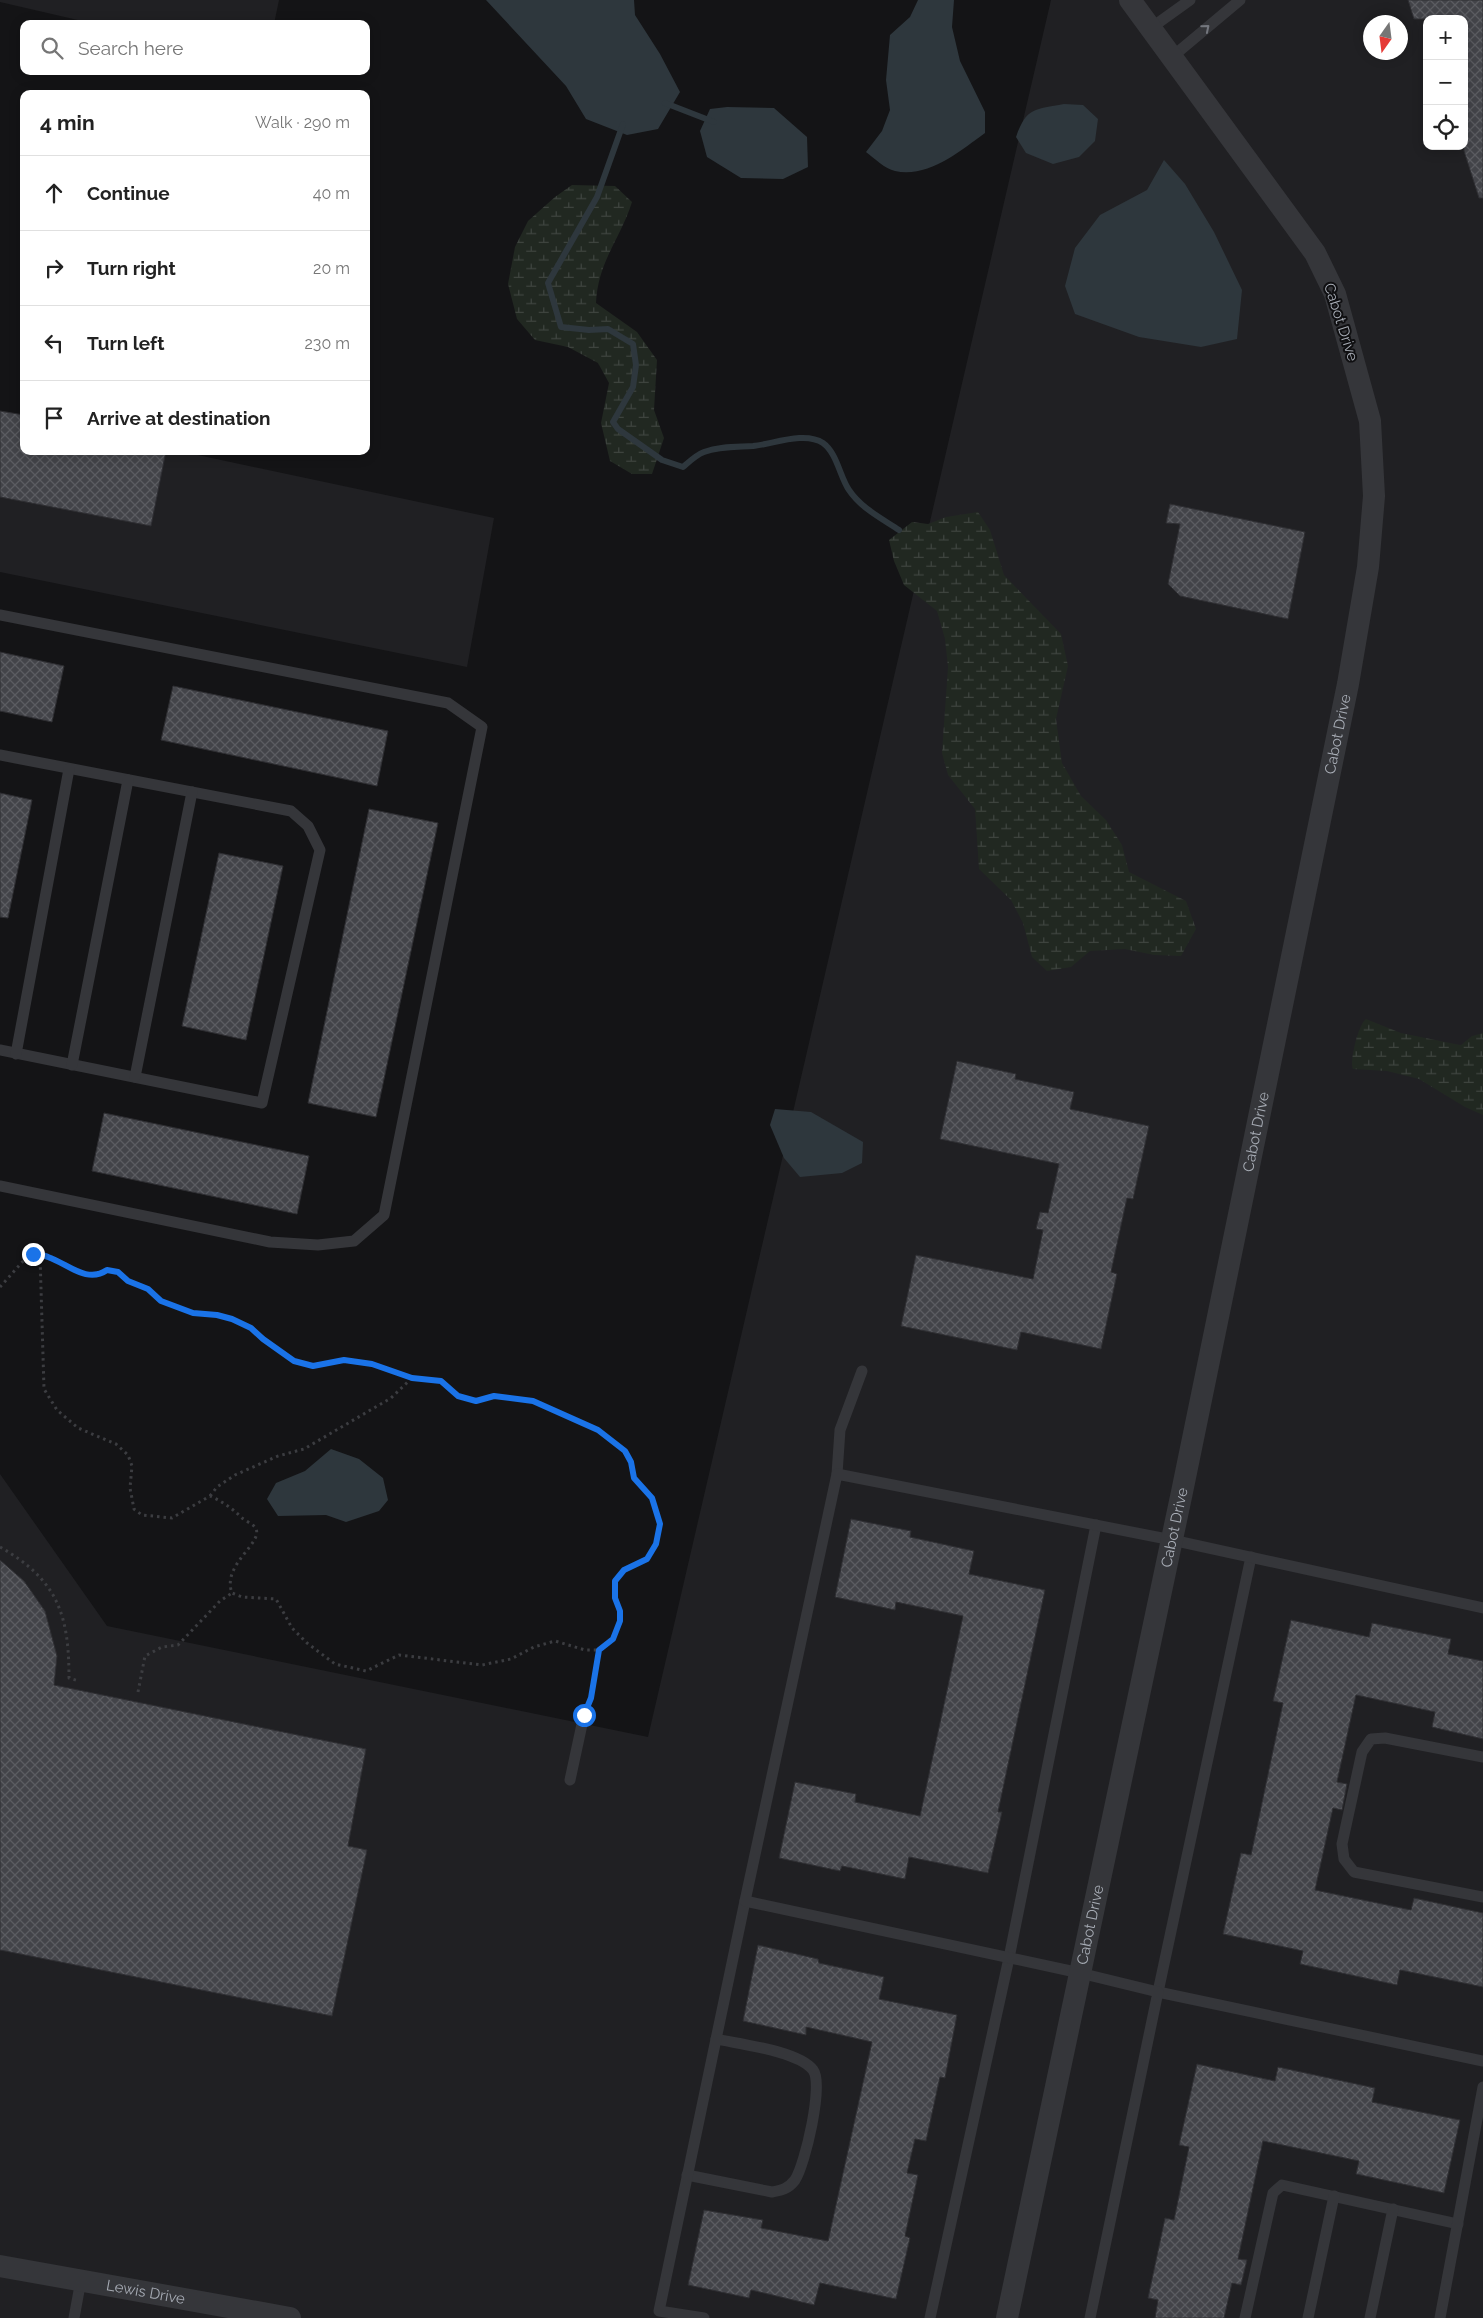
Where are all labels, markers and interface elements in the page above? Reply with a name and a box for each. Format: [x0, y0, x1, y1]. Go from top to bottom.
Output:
north arrow [1363, 15, 1408, 60]
map controls [1423, 15, 1468, 150]
button: + [1423, 15, 1468, 60]
search box [20, 20, 370, 75]
one-way arrow [1200, 26, 1209, 34]
icon: search [38, 34, 66, 62]
text: Search here [78, 37, 184, 59]
button: − [1423, 60, 1468, 105]
button: locate [1423, 105, 1468, 150]
text: 4 min [40, 110, 95, 135]
text: Walk · 290 m [255, 113, 350, 132]
icon: ahead [40, 179, 68, 207]
text: Continue [87, 182, 170, 204]
text: 40 m [313, 184, 350, 203]
icon: right [40, 254, 68, 282]
text: Turn right [87, 257, 176, 279]
text: 20 m [313, 259, 350, 278]
street label: Cabot Drive [1320, 281, 1362, 364]
icon: left [40, 329, 68, 357]
text: Turn left [87, 332, 164, 354]
text: 230 m [305, 334, 350, 353]
icon: arrive [40, 404, 68, 432]
text: Arrive at destination [87, 407, 271, 429]
street label: Cabot Drive [1321, 692, 1355, 776]
street label: Cabot Drive [1239, 1090, 1273, 1173]
route end [22, 1243, 45, 1266]
street label: Cabot Drive [1157, 1486, 1192, 1569]
route start [573, 1704, 596, 1727]
street label: Cabot Drive [1073, 1883, 1108, 1966]
street label: Lewis Drive [105, 2276, 187, 2308]

